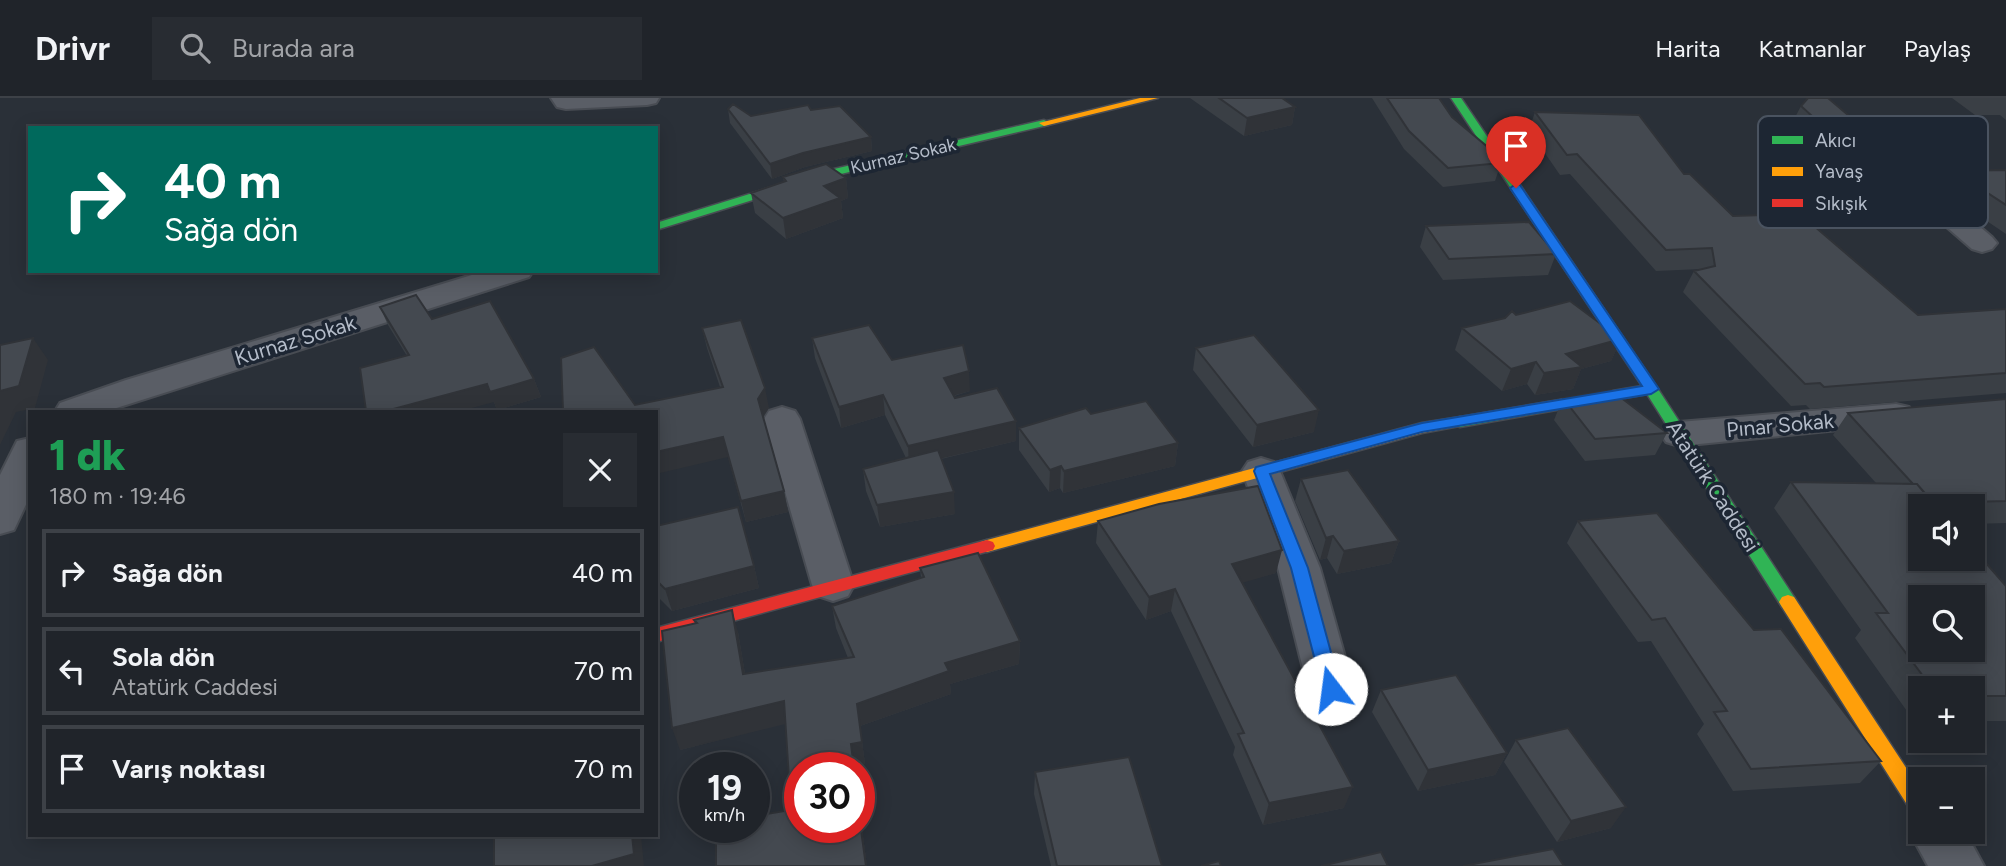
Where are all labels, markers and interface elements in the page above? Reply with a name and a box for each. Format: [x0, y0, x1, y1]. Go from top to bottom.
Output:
search box [152, 17, 642, 80]
text: Drivr [35, 29, 110, 68]
icon: search [176, 29, 214, 67]
text: Burada ara [232, 32, 355, 64]
text: Harita [1655, 34, 1720, 63]
text: Katmanlar [1758, 34, 1866, 63]
text: Paylaş [1904, 34, 1971, 63]
pin [1486, 116, 1546, 188]
legend [1758, 116, 1988, 228]
icon: arrive [1497, 127, 1535, 165]
text: Akıcı [1815, 129, 1856, 152]
street label: Kurnaz Sokak [848, 133, 958, 179]
text: 40 m [164, 151, 281, 210]
icon: right [49, 154, 140, 245]
text: Yavaş [1815, 160, 1863, 183]
text: Sıkışık [1815, 192, 1868, 215]
text: Sağa dön [164, 211, 298, 249]
street label: Kurnaz Sokak [231, 309, 359, 370]
street label: Pınar Sokak [1725, 408, 1836, 442]
street label: Atatürk Caddesi [1661, 416, 1765, 556]
text: 1 dk [49, 430, 126, 481]
button: close [563, 433, 637, 507]
text: 180 m · 19:46 [49, 482, 185, 510]
map controls [1908, 494, 1985, 844]
button: sound [1908, 494, 1985, 571]
icon: right [53, 554, 91, 592]
text: Sağa dön [112, 557, 223, 589]
text: 40 m [572, 557, 633, 589]
button: search [1908, 585, 1985, 662]
text: Sola dön [112, 641, 215, 673]
icon: left [53, 652, 91, 690]
position arrow [1294, 652, 1368, 726]
text: 70 m [574, 655, 633, 687]
text: Atatürk Caddesi [112, 673, 278, 701]
button: + [1908, 676, 1985, 753]
icon: arrive [53, 750, 91, 788]
speed limit sign: 30 [784, 752, 875, 843]
text: Varış noktası [112, 753, 266, 785]
text: 70 m [574, 753, 633, 785]
text: 19 [707, 767, 742, 809]
button: − [1908, 767, 1985, 844]
text: km/h [704, 804, 745, 826]

